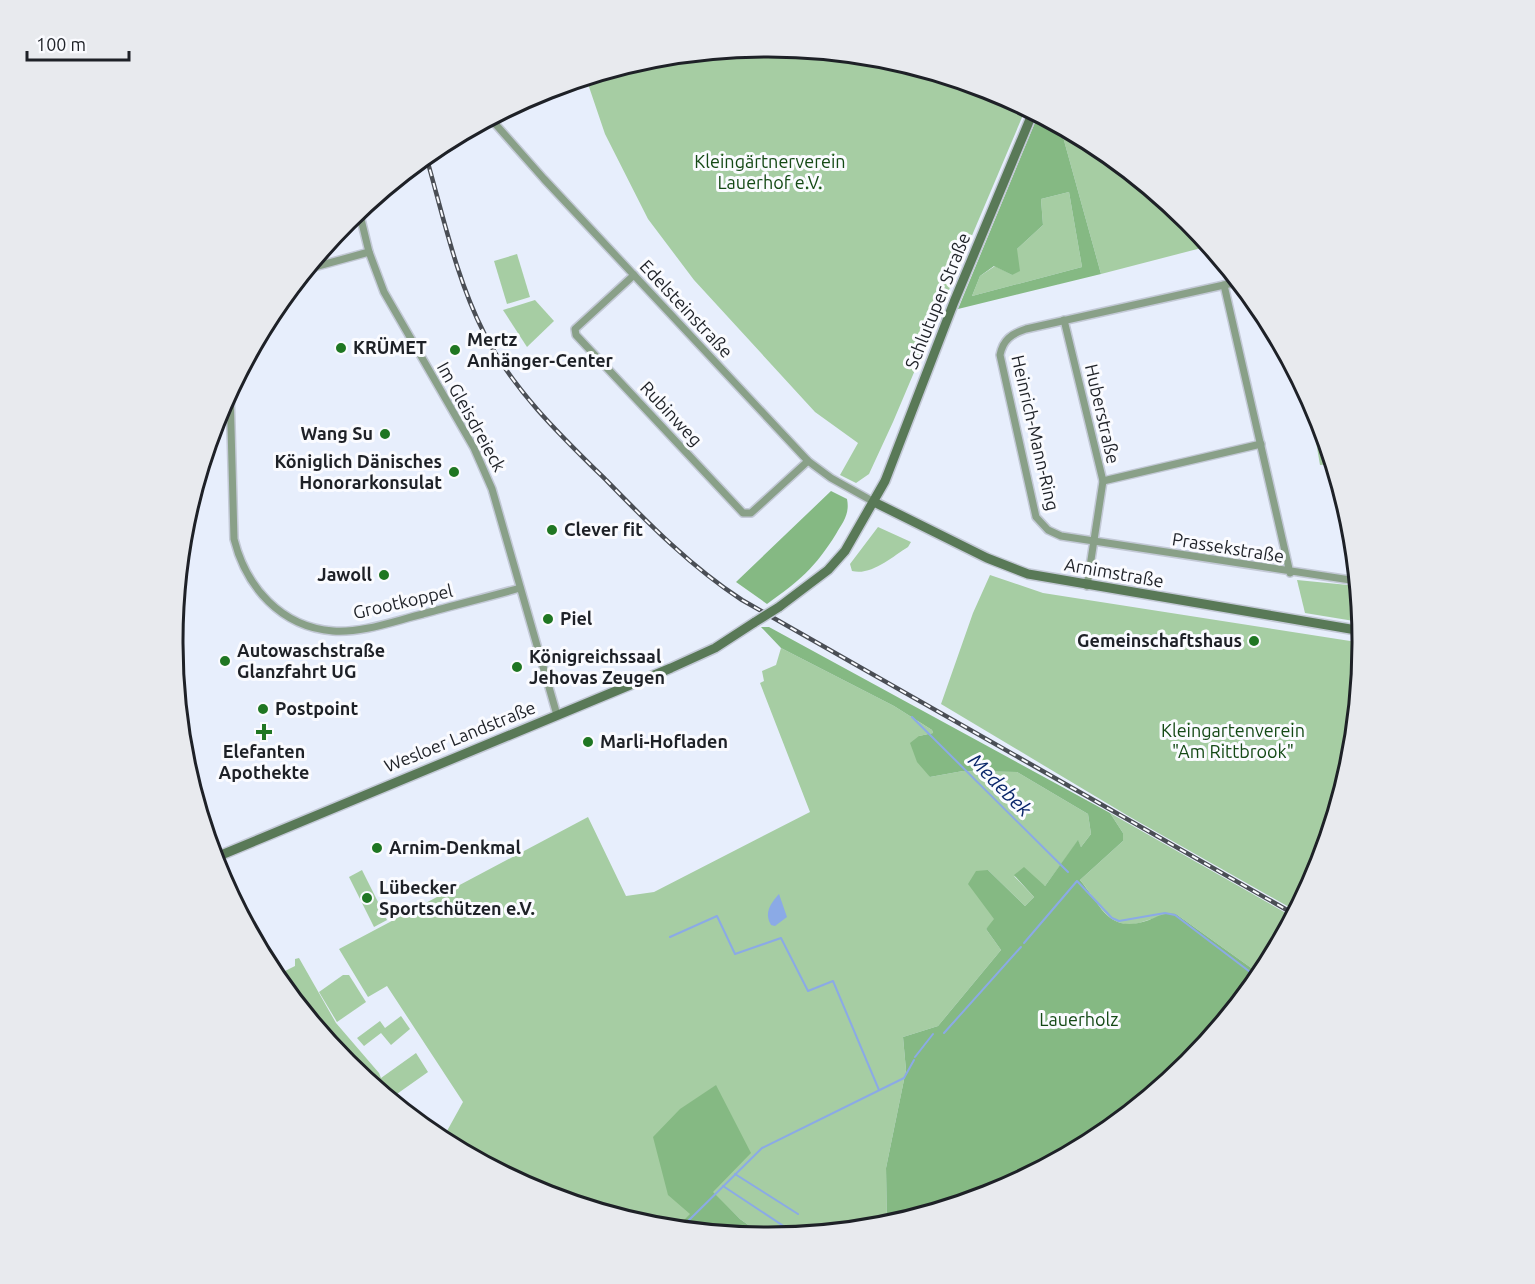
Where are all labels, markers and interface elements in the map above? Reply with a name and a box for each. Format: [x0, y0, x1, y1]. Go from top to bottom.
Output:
scale bar [27, 24, 129, 62]
text: 100 m [36, 34, 86, 54]
park label: Kleingärtnerverein Lauerhof e.V. [694, 151, 846, 192]
street label: Schlutuper Straße [901, 230, 974, 372]
street label: Edelsteinstraße [636, 255, 737, 361]
place label: Mertz Anhänger-Center [467, 329, 614, 370]
place label: KRÜMET [353, 337, 427, 357]
marker: KRÜMET [334, 341, 348, 355]
marker: Mertz Anhänger-Center [448, 343, 462, 357]
street label: Heinrich-Mann-Ring [1008, 353, 1064, 513]
street label: Im Gleisdreieck [434, 358, 510, 475]
street label: Huberstraße [1082, 362, 1124, 466]
street label: Rubinweg [637, 377, 707, 450]
place label: Wang Su [301, 423, 373, 443]
marker: Wang Su [378, 427, 392, 441]
place label: Königlich Dänisches Honorarkonsulat [274, 451, 442, 492]
marker: Königlich Dänisches Honorarkonsulat [447, 465, 461, 479]
place label: Clever fit [564, 519, 643, 539]
marker: Clever fit [545, 523, 559, 537]
street label: Prassekstraße [1171, 528, 1286, 566]
street label: Arnimstraße [1063, 553, 1165, 591]
place label: Jawoll [317, 564, 373, 584]
marker: Jawoll [377, 568, 391, 582]
street label: Grootkoppel [351, 580, 455, 622]
place label: Piel [560, 608, 593, 628]
marker: Piel [541, 612, 555, 626]
place label: Gemeinschaftshaus [1077, 630, 1242, 650]
marker: Gemeinschaftshaus [1247, 634, 1261, 648]
place label: Autowaschstraße Glanzfahrt UG [237, 640, 385, 681]
place label: Königreichssaal Jehovas Zeugen [529, 646, 665, 687]
marker: Autowaschstraße Glanzfahrt UG [218, 654, 232, 668]
marker: Königreichssaal Jehovas Zeugen [510, 660, 524, 674]
street label: Wesloer Landstraße [381, 697, 538, 776]
place label: Postpoint [275, 698, 358, 718]
marker: Postpoint [256, 702, 270, 716]
park label: Kleingartenverein "Am Rittbrook" [1161, 720, 1305, 761]
marker: Elefanten Apothekte [257, 725, 271, 739]
place label: Marli-Hofladen [600, 731, 728, 751]
marker: Marli-Hofladen [581, 735, 595, 749]
place label: Elefanten Apothekte [219, 741, 309, 782]
water label: Medebek [964, 748, 1037, 821]
place label: Arnim-Denkmal [389, 837, 521, 857]
marker: Arnim-Denkmal [370, 841, 384, 855]
place label: Lübecker Sportschützen e.V. [379, 877, 535, 918]
marker: Lübecker Sportschützen e.V. [360, 891, 374, 905]
park label: Lauerholz [1039, 1009, 1119, 1029]

